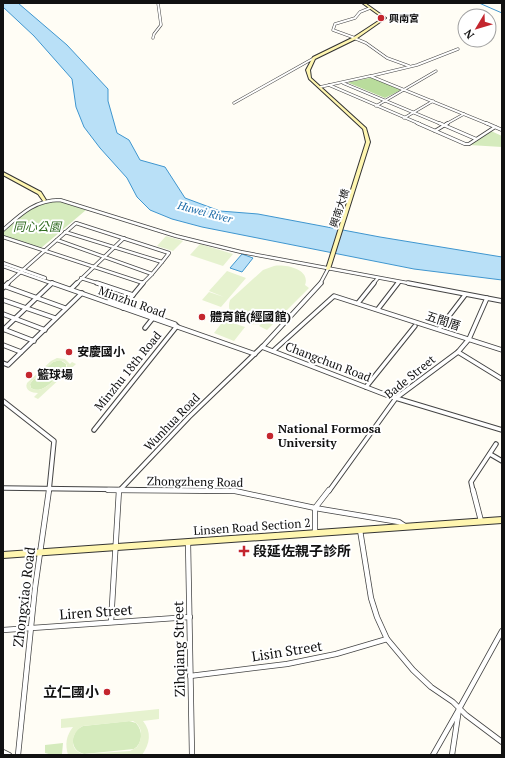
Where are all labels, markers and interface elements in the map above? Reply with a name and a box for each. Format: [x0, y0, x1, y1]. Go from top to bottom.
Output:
north arrow [457, 8, 497, 48]
place label: 興南宮 [389, 12, 419, 25]
marker: 興南宮 [376, 13, 386, 23]
text: N [461, 26, 477, 42]
street label: 興南大橋 [327, 187, 352, 229]
water label: Huwei River [175, 198, 235, 226]
park label: 同心公園 [13, 219, 63, 234]
street label: Minzhu Road [96, 282, 168, 321]
street label: 五間厝 [424, 308, 463, 333]
place label: 體育館(經國館) [210, 309, 291, 324]
marker: 體育館(經國館) [197, 312, 207, 322]
street label: Minzhu 18th Road [91, 328, 164, 413]
street label: Changchun Road [283, 338, 373, 385]
place label: 安慶國小 [77, 344, 125, 359]
marker: 安慶國小 [64, 347, 74, 357]
street label: Bade Street [381, 351, 439, 402]
place label: 籃球場 [37, 367, 73, 382]
marker: 籃球場 [24, 370, 34, 380]
street label: Wunhua Road [140, 390, 203, 454]
place label: National Formosa University [278, 421, 381, 450]
marker: National Formosa University [265, 431, 275, 441]
street label: Zhongzheng Road [147, 473, 244, 490]
street label: Linsen Road Section 2 [193, 515, 311, 538]
place label: 段延佐親子診所 [253, 541, 351, 560]
street label: Zhongxiao Road [8, 545, 39, 648]
marker: 段延佐親子診所 [238, 545, 250, 557]
street label: Liren Street [59, 599, 134, 624]
street label: Zihqiang Street [168, 600, 189, 697]
street label: Lisin Street [250, 635, 324, 665]
place label: 立仁國小 [43, 682, 99, 701]
marker: 立仁國小 [102, 687, 112, 697]

